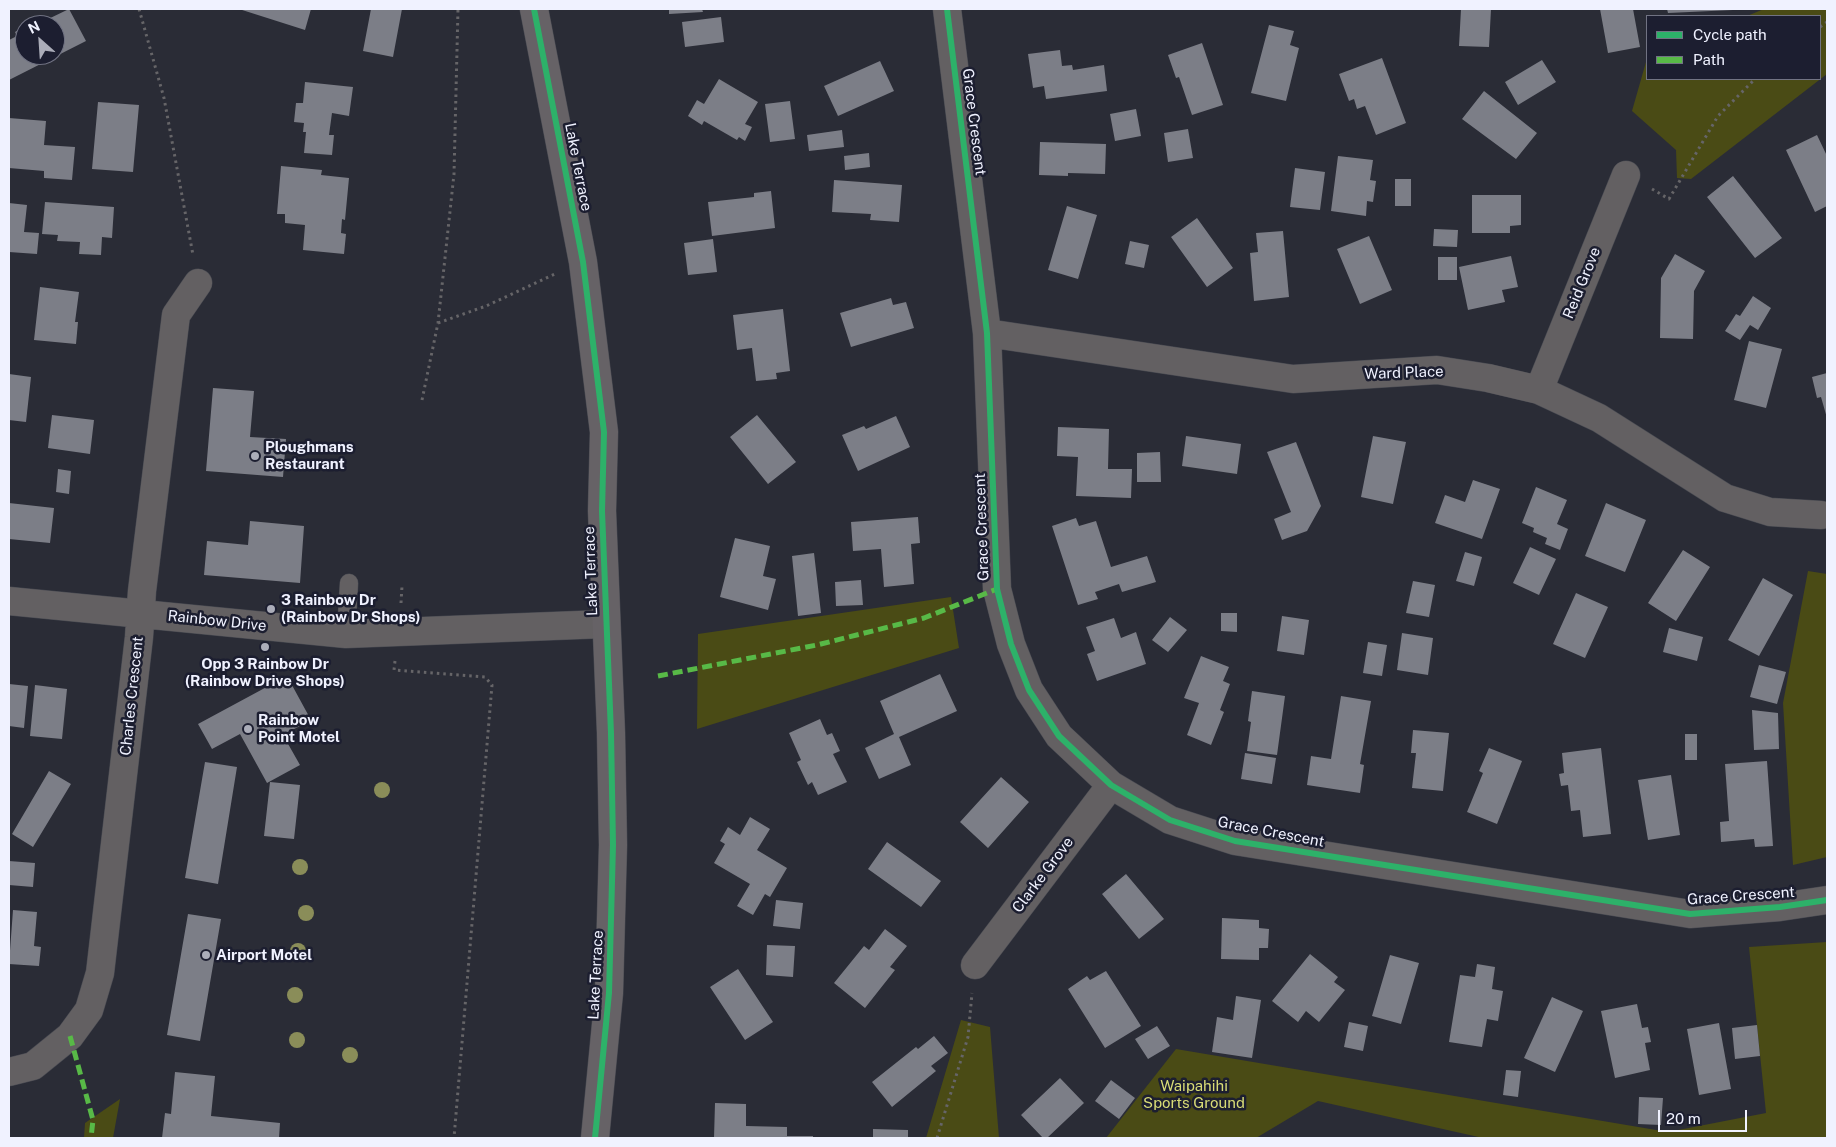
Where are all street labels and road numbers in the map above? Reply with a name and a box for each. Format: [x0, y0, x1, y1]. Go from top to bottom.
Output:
street label: Grace Crescent [958, 67, 990, 177]
street label: Lake Terrace [561, 121, 595, 213]
street label: Reid Grove [1559, 245, 1605, 321]
street label: Ward Place [1364, 363, 1444, 383]
street label: Grace Crescent [971, 473, 993, 581]
street label: Lake Terrace [580, 526, 602, 616]
street label: Rainbow Drive [167, 607, 267, 635]
street label: Charles Crescent [117, 635, 147, 757]
street label: Grace Crescent [1216, 813, 1326, 851]
street label: Clarke Grove [1009, 834, 1077, 916]
street label: Grace Crescent [1687, 883, 1795, 909]
street label: Lake Terrace [585, 930, 607, 1020]

